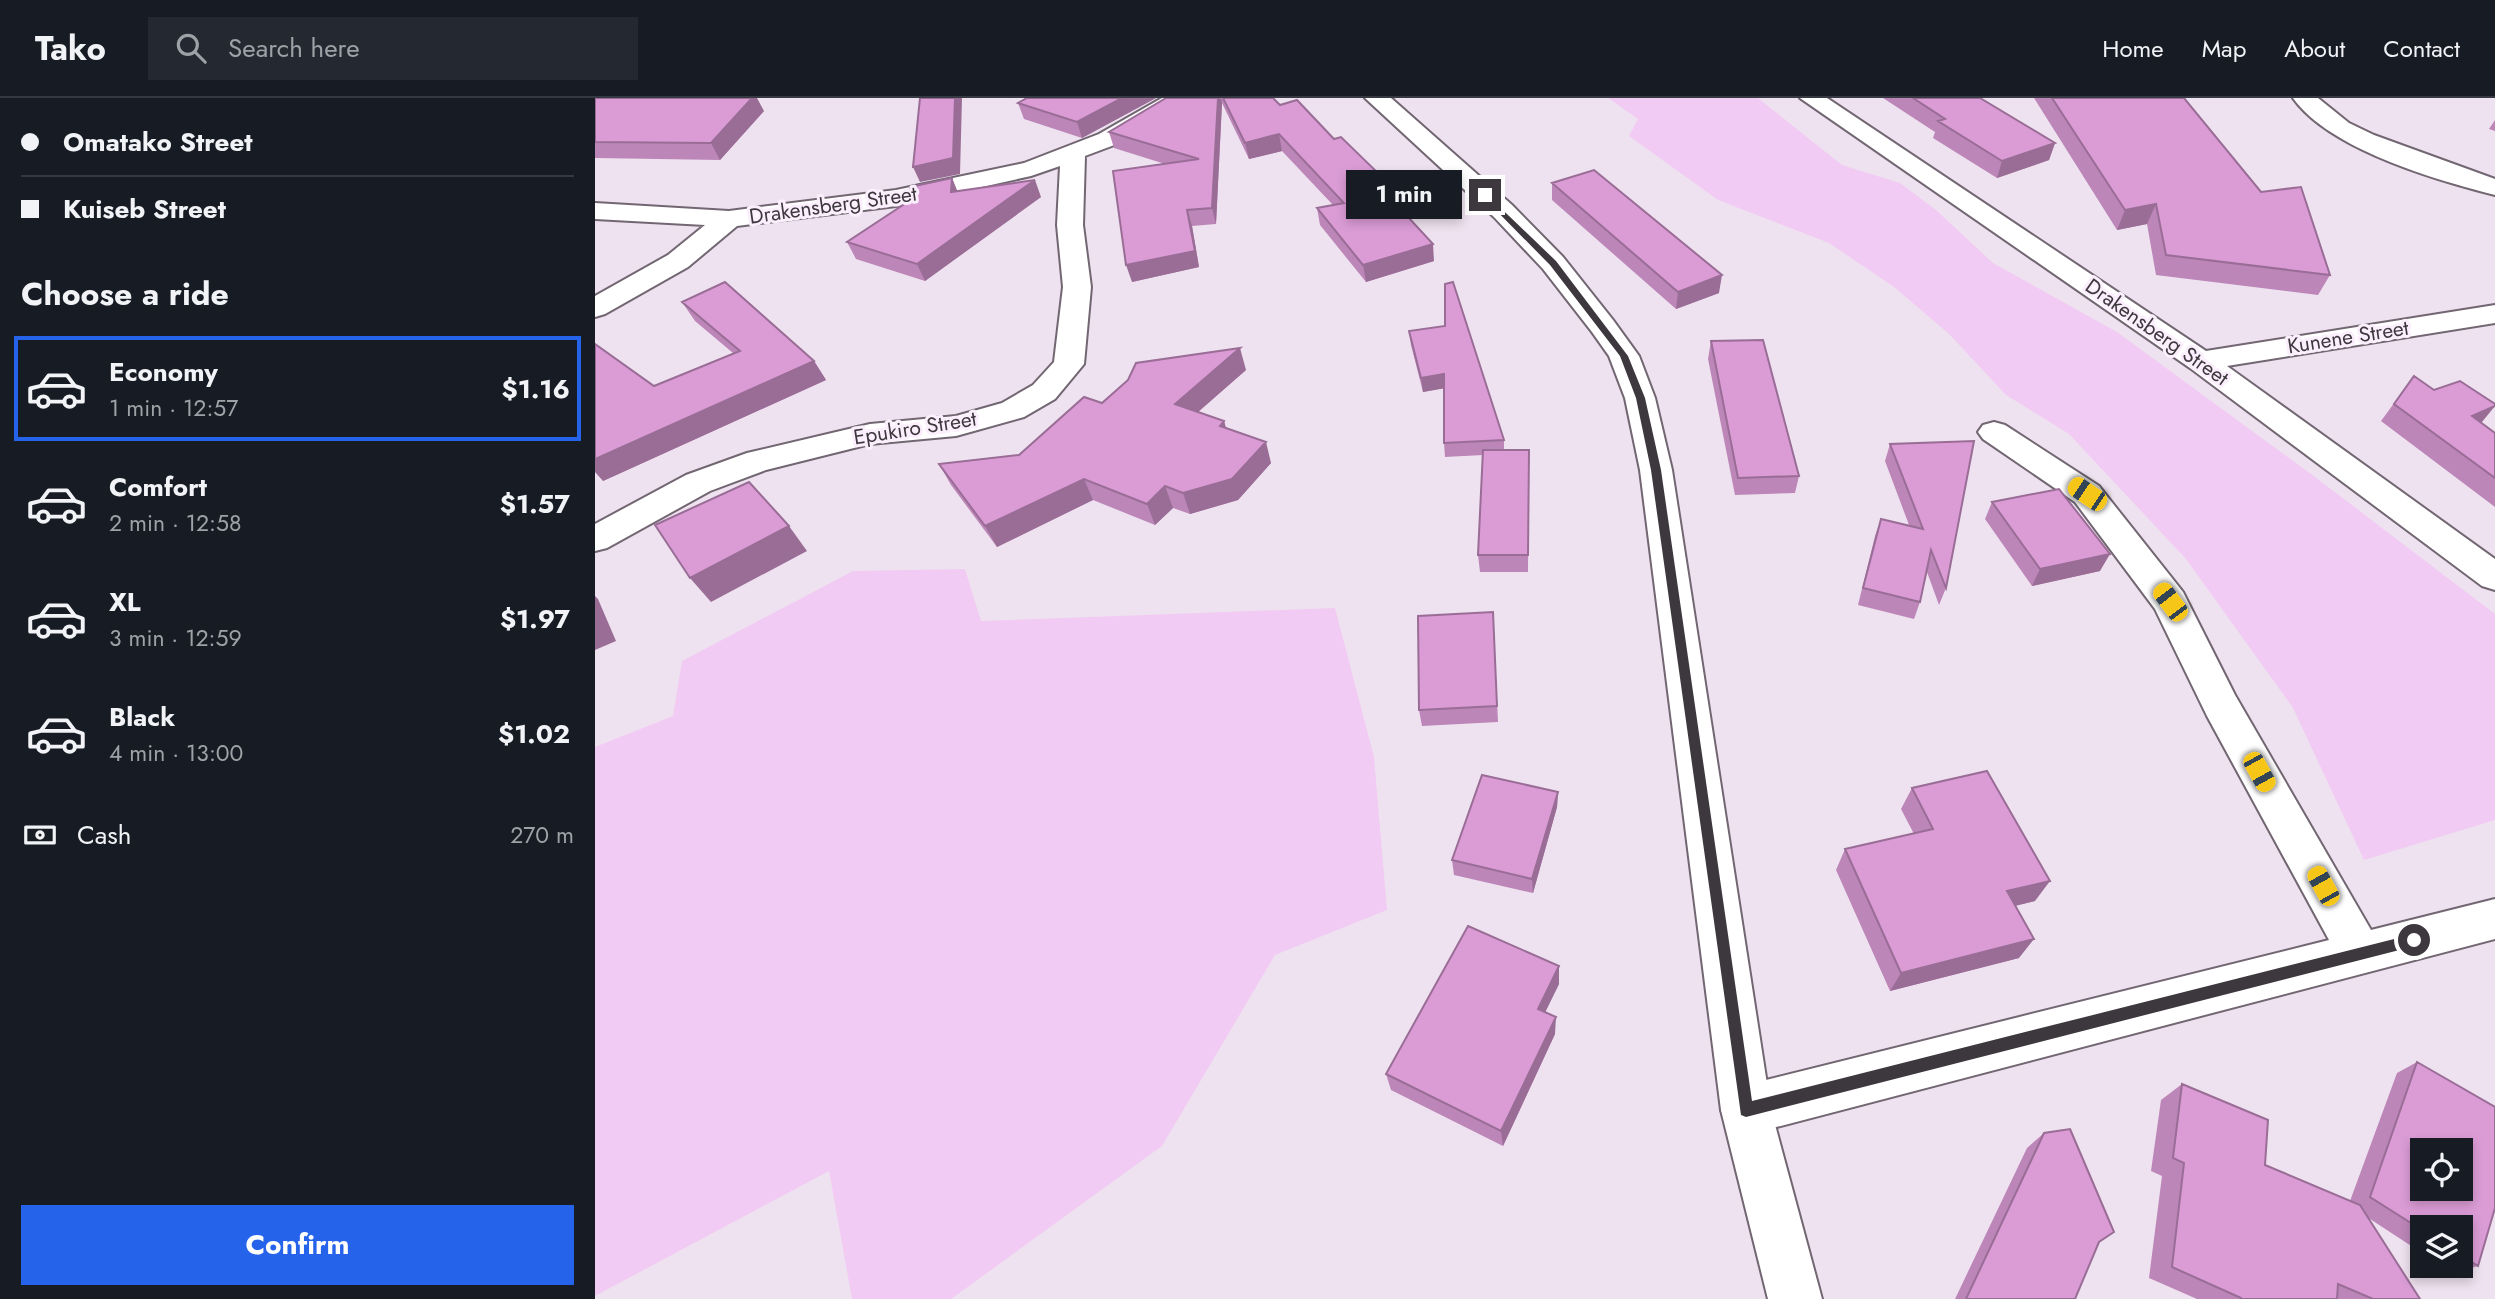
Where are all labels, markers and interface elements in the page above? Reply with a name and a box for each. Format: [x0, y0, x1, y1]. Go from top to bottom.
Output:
search box [148, 17, 638, 80]
text: Tako [35, 25, 106, 72]
icon: search [172, 29, 210, 67]
text: Search here [228, 29, 360, 67]
text: Home [2102, 31, 2164, 66]
text: Map [2202, 31, 2246, 66]
text: About [2284, 31, 2345, 66]
text: Contact [2383, 31, 2460, 66]
text: Omatako Street [63, 123, 253, 161]
callout: 1 min [1345, 170, 1461, 220]
text: 1 min [1375, 177, 1433, 211]
street label: Drakensberg Street [747, 178, 919, 232]
route end [1469, 179, 1501, 211]
text: Kuiseb Street [63, 190, 226, 228]
text: Choose a ride [21, 271, 229, 317]
street label: Drakensberg Street [2079, 271, 2235, 393]
street label: Kunene Street [2285, 313, 2411, 361]
text: Economy [109, 353, 218, 391]
icon: car [25, 357, 88, 420]
text: $1.16 [502, 370, 570, 408]
text: 1 min · 12:57 [109, 391, 238, 425]
street label: Epukiro Street [851, 403, 979, 453]
text: Comfort [109, 468, 207, 506]
icon: car [25, 472, 88, 535]
car [2064, 474, 2111, 514]
text: $1.57 [500, 485, 570, 523]
text: 2 min · 12:58 [109, 506, 242, 540]
car [2149, 579, 2192, 625]
text: XL [109, 583, 141, 621]
icon: car [25, 587, 88, 650]
text: $1.97 [500, 600, 570, 638]
text: 3 min · 12:59 [109, 621, 242, 655]
text: Black [109, 698, 175, 736]
icon: car [25, 702, 88, 765]
text: $1.02 [498, 715, 570, 753]
text: 4 min · 13:00 [109, 736, 243, 770]
car [2240, 749, 2279, 795]
icon: cash [21, 816, 59, 854]
text: Cash [77, 816, 131, 854]
text: 270 m [510, 818, 574, 852]
car [2304, 863, 2343, 909]
route start [2398, 924, 2430, 956]
map controls [2410, 1138, 2473, 1278]
button: locate [2410, 1138, 2473, 1201]
button: Confirm [21, 1205, 574, 1285]
button: layers [2410, 1215, 2473, 1278]

